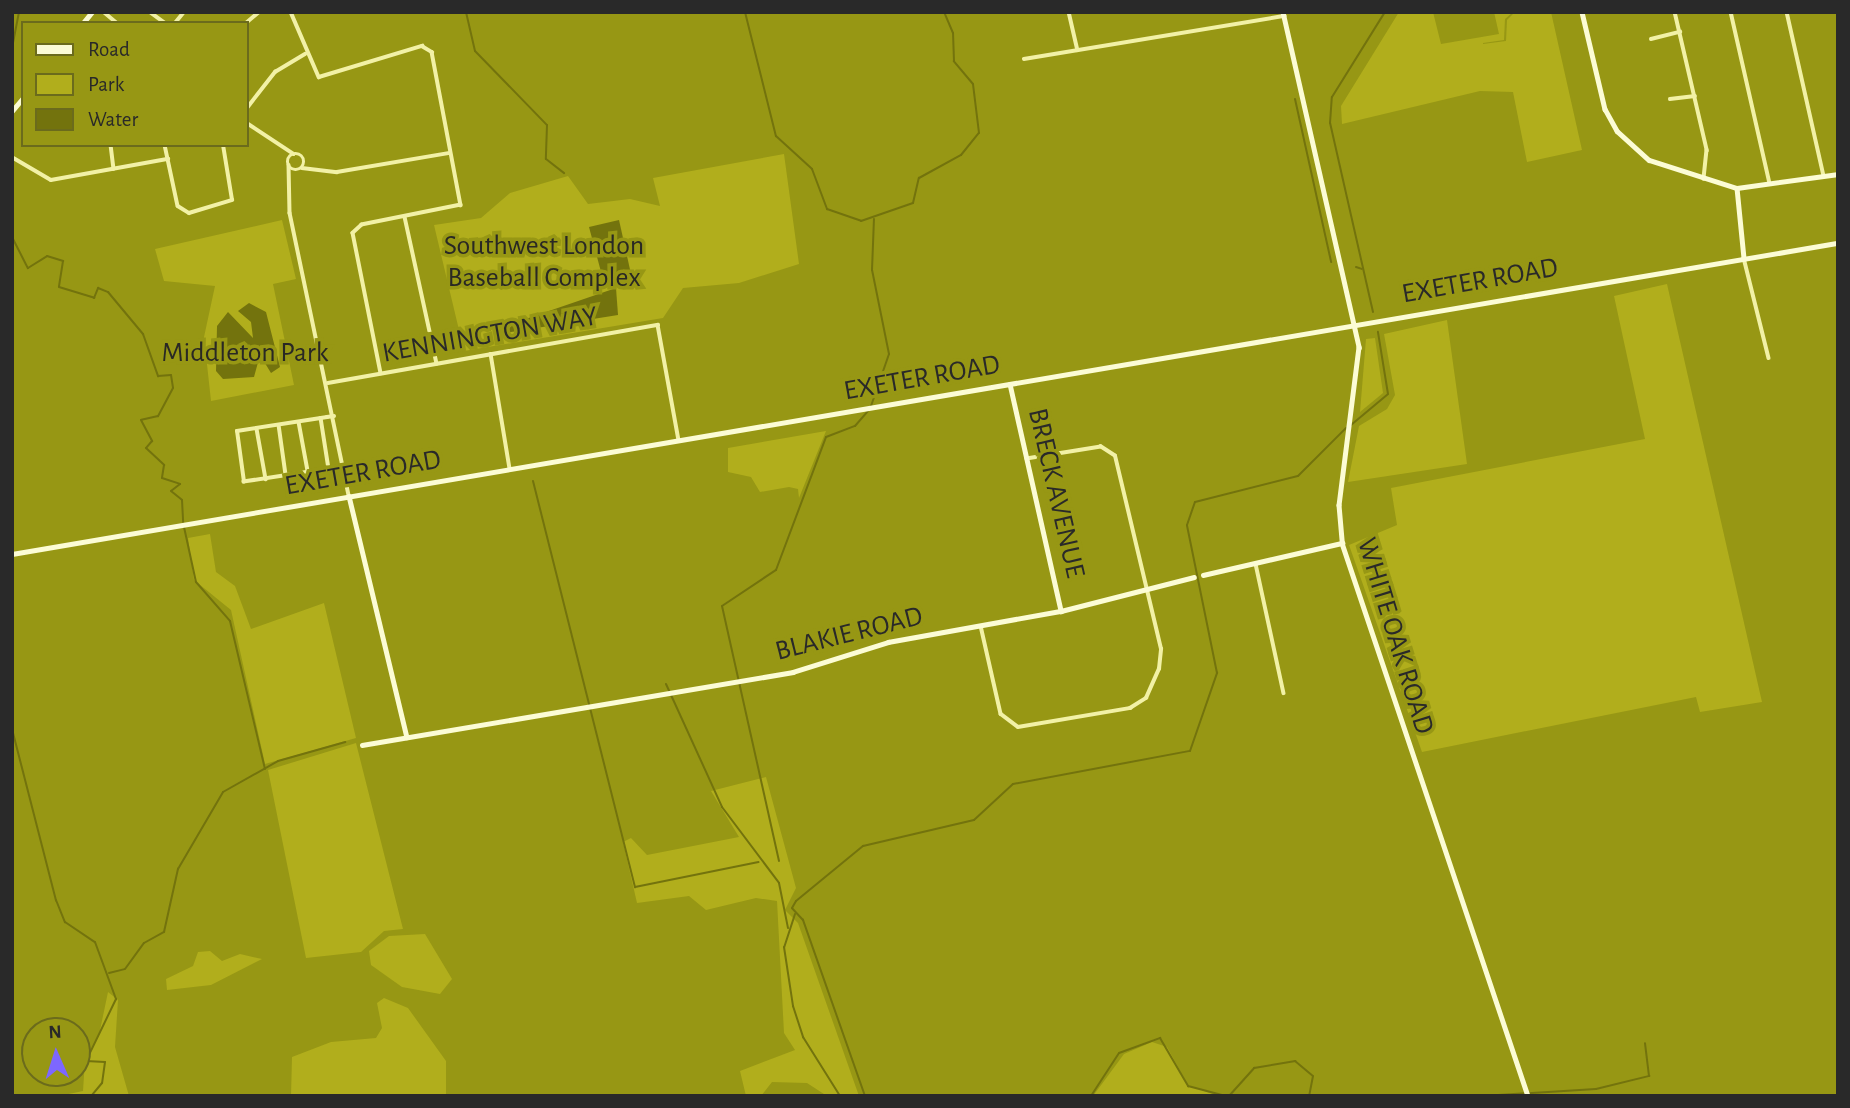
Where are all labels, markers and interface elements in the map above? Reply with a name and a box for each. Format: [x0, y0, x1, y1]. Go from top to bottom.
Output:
legend [21, 21, 248, 147]
text: Road [88, 39, 130, 60]
text: Park [88, 74, 124, 95]
text: Water [88, 109, 138, 130]
park label: Southwest London Baseball Complex [444, 229, 644, 295]
street label: EXETER ROAD [1399, 251, 1561, 311]
street label: KENNINGTON WAY [380, 300, 600, 370]
park label: Middleton Park [161, 336, 329, 370]
street label: EXETER ROAD [841, 348, 1003, 408]
street label: BRECK AVENUE [1020, 405, 1092, 581]
street label: EXETER ROAD [282, 443, 444, 503]
street label: WHITE OAK ROAD [1349, 534, 1441, 738]
street label: BLAKIE ROAD [772, 599, 926, 669]
north arrow [21, 1017, 91, 1087]
text: N [48, 1023, 62, 1042]

